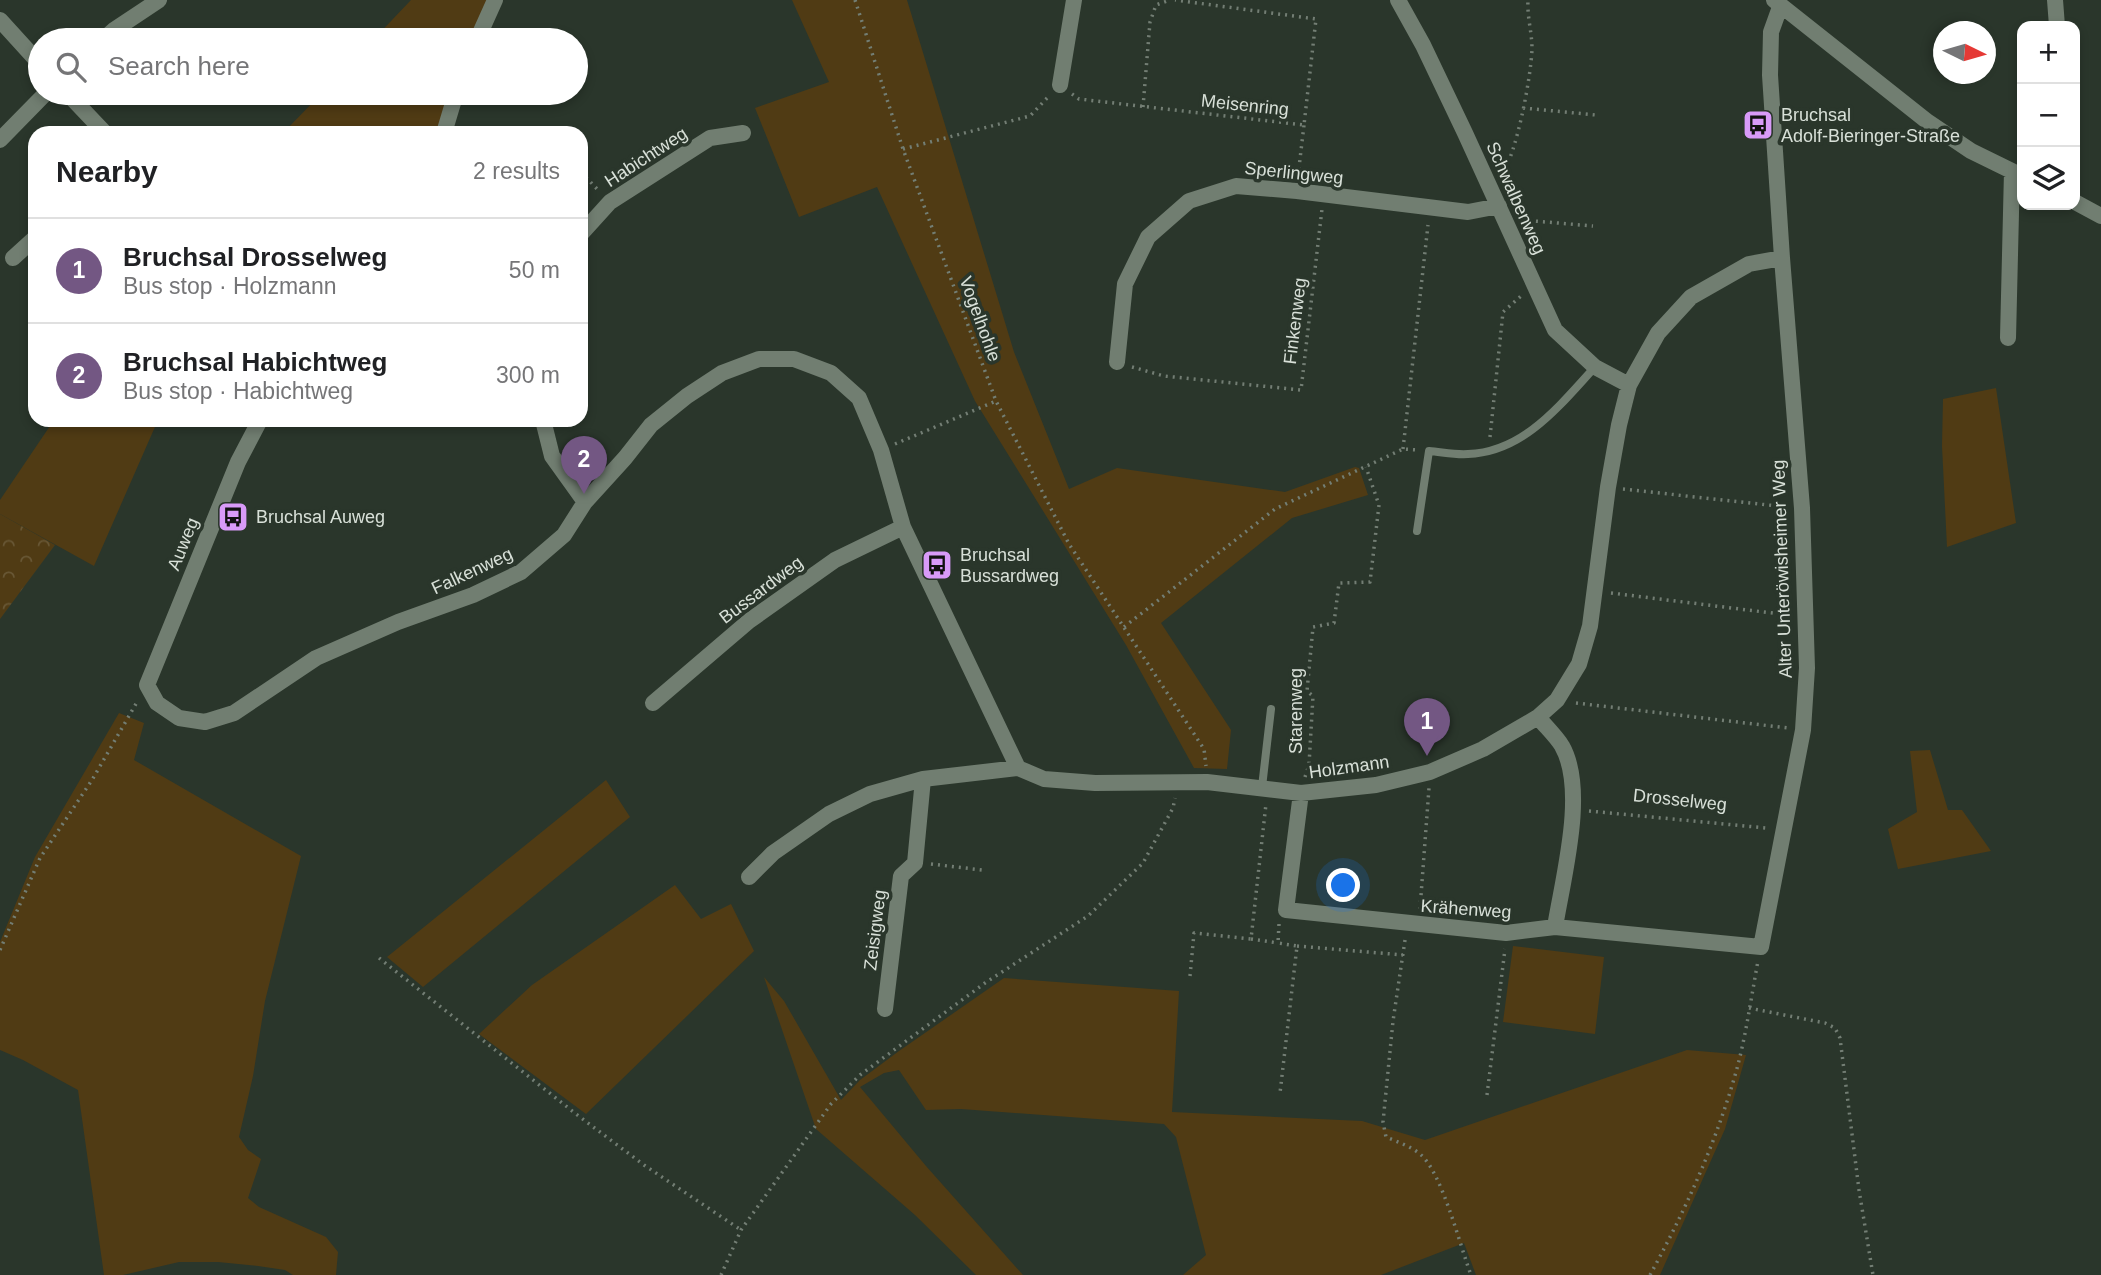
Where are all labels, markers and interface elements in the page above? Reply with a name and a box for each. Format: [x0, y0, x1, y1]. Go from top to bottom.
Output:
north arrow [1933, 21, 1996, 84]
map controls [2017, 21, 2080, 210]
button: + [2017, 21, 2080, 84]
search box [28, 28, 588, 105]
icon: search [52, 48, 90, 86]
text: Search here [108, 51, 250, 81]
button: − [2017, 84, 2080, 147]
street label: Meisenring [1200, 90, 1290, 120]
place label: Bruchsal Adolf-Bieringer-Straße [1781, 105, 1960, 146]
bus stop icon: Bruchsal Adolf-Bieringer-Straße [1741, 108, 1775, 142]
street label: Habichtweg [601, 123, 691, 191]
street label: Schwalbenweg [1482, 139, 1550, 257]
button: layers [2017, 147, 2080, 210]
text: Nearby [56, 155, 158, 188]
text: 2 results [473, 158, 560, 184]
street label: Sperlingweg [1244, 158, 1344, 188]
text: Bruchsal Drosselweg [123, 242, 387, 272]
text: 1 [73, 257, 85, 283]
text: 50 m [509, 257, 560, 283]
text: Bus stop · Holzmann [123, 273, 336, 299]
street label: Vogelhohle [955, 274, 1005, 364]
street label: Finkenweg [1280, 277, 1310, 365]
text: Bruchsal Habichtweg [123, 347, 387, 377]
text: 2 [73, 362, 85, 388]
text: 300 m [496, 362, 560, 388]
text: Bus stop · Habichtweg [123, 378, 353, 404]
pin: 2 [561, 436, 607, 494]
street label: Alter Unteröwisheimer Weg [1768, 459, 1796, 679]
bus stop icon: Bruchsal Auweg [216, 500, 250, 534]
place label: Bruchsal Auweg [256, 507, 385, 527]
street label: Auweg [163, 515, 203, 573]
street label: Falkenweg [428, 544, 516, 598]
place label: Bruchsal Bussardweg [960, 545, 1059, 586]
bus stop icon: Bruchsal Bussardweg [920, 548, 954, 582]
street label: Bussardweg [715, 552, 807, 628]
street label: Starenweg [1286, 668, 1306, 754]
pin: 1 [1404, 698, 1450, 756]
street label: Holzmann [1307, 751, 1391, 783]
street label: Drosselweg [1632, 785, 1728, 815]
your location [1326, 868, 1360, 902]
street label: Zeisigweg [860, 889, 890, 971]
street label: Krähenweg [1420, 896, 1512, 922]

